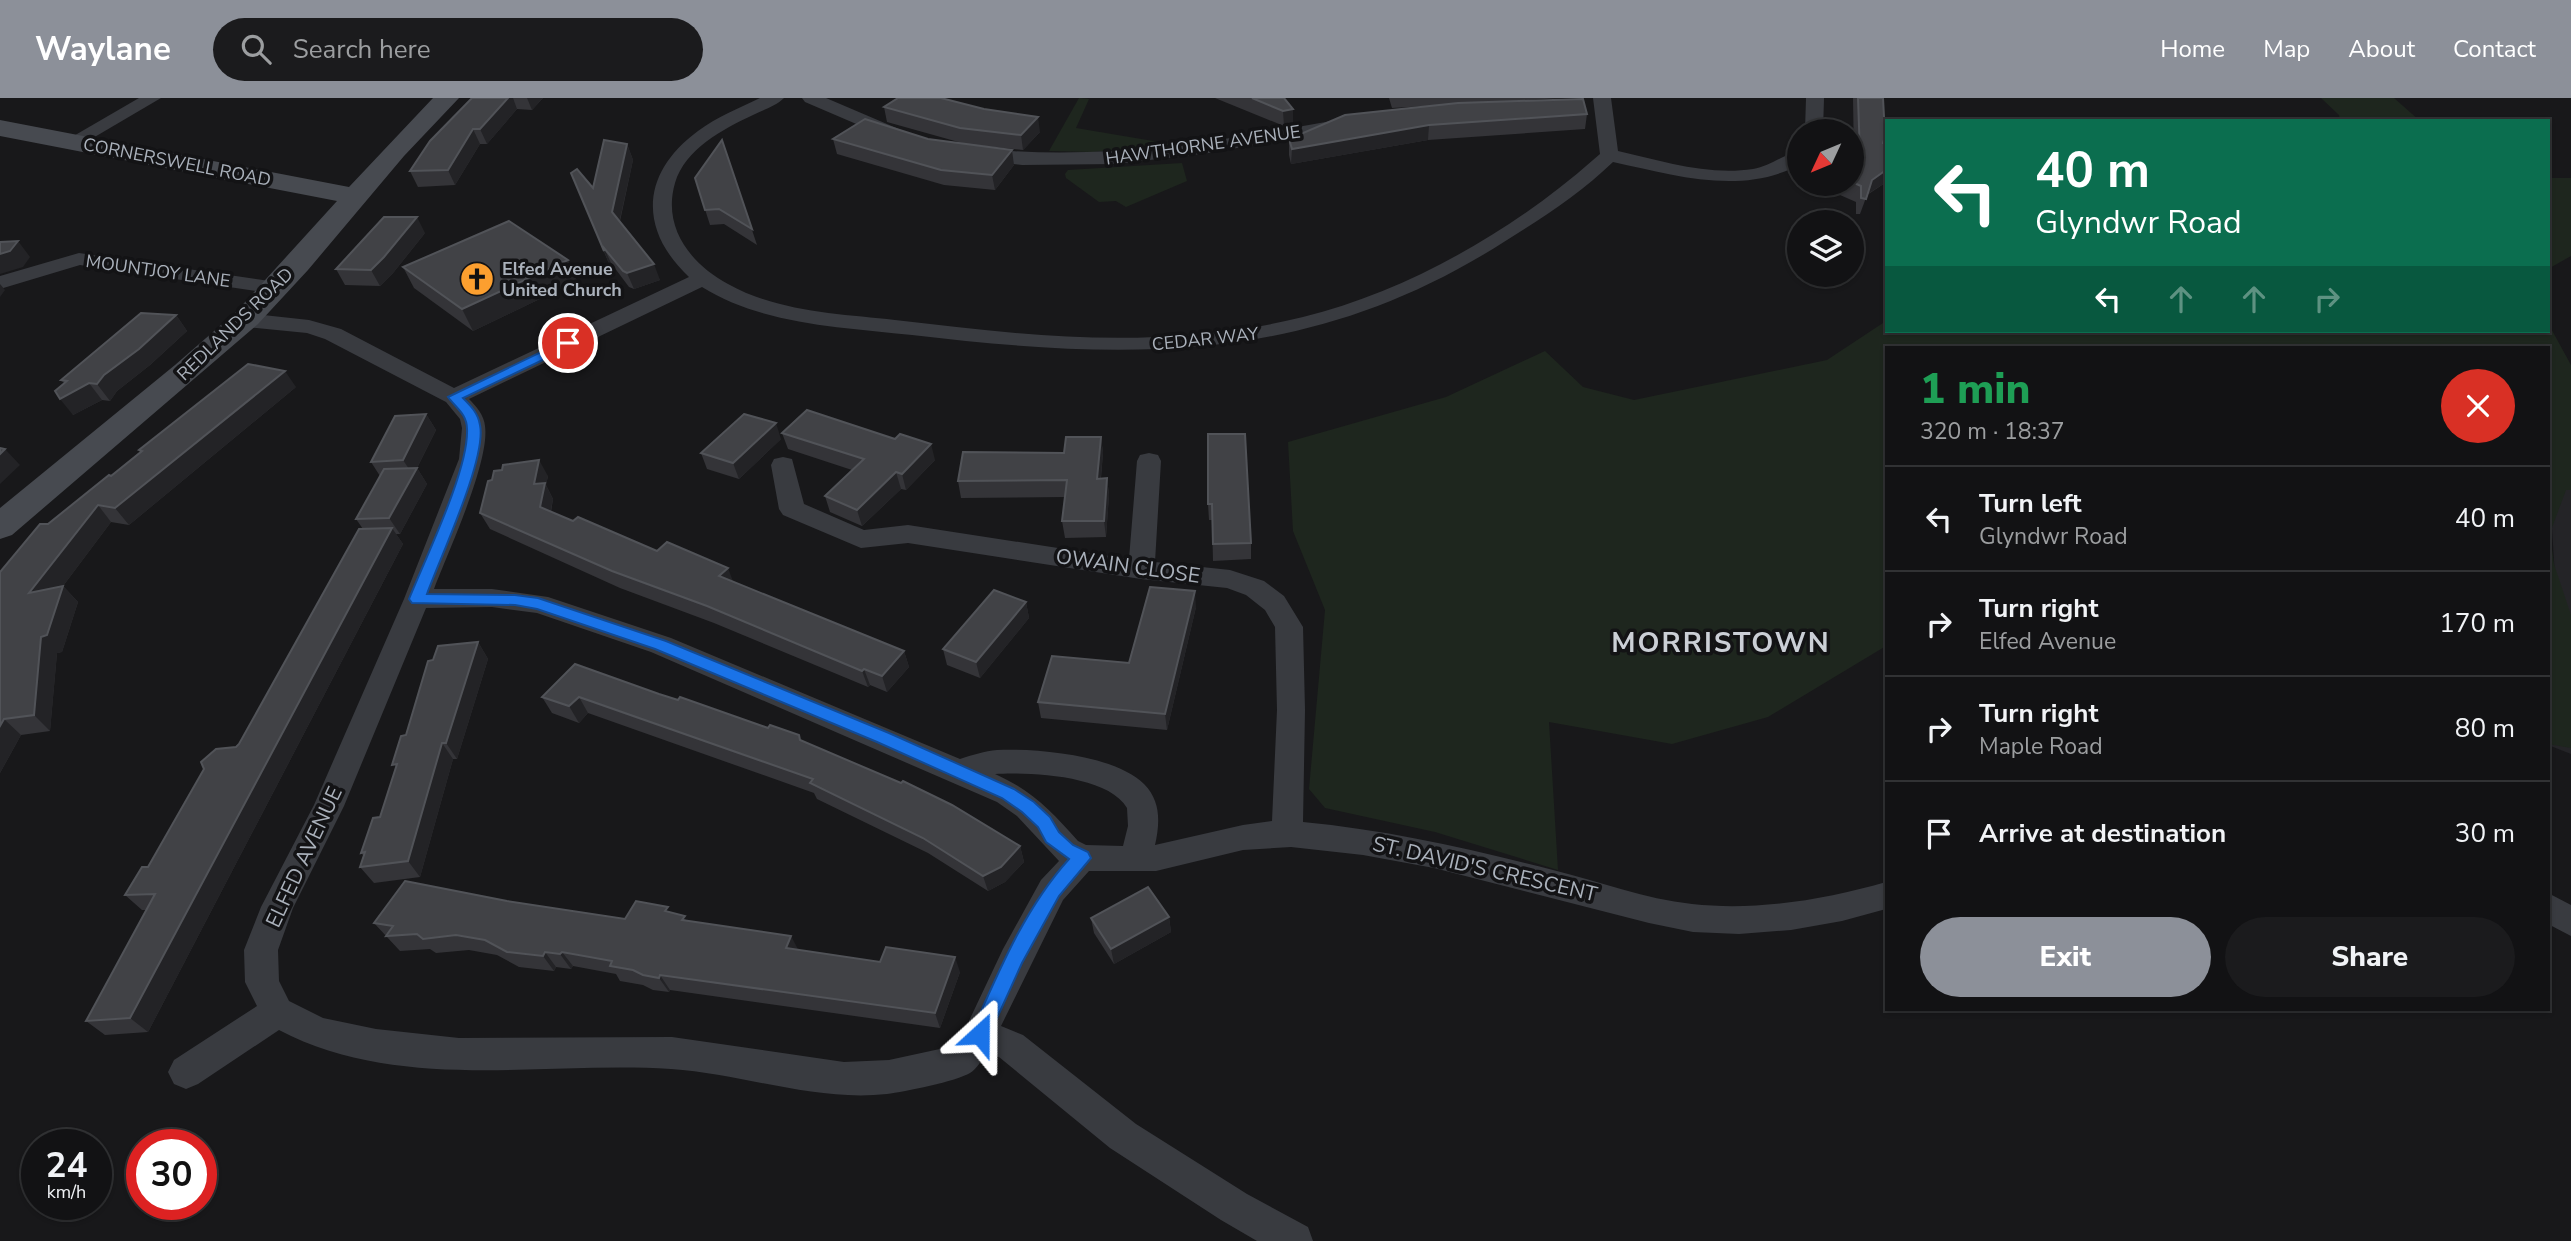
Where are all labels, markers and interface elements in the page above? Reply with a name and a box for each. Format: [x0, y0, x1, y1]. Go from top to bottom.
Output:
search box [213, 18, 703, 81]
text: Waylane [35, 27, 171, 72]
icon: search [237, 30, 275, 68]
text: Search here [293, 32, 431, 67]
text: Home [2160, 33, 2225, 65]
text: Map [2263, 33, 2310, 65]
text: About [2348, 33, 2415, 65]
text: Contact [2453, 33, 2536, 65]
street label: HAWTHORNE AVENUE [1104, 119, 1302, 171]
north arrow [1787, 119, 1864, 196]
map controls [1787, 119, 1864, 287]
street label: CORNERSWELL ROAD [81, 132, 273, 192]
text: 40 m [2035, 137, 2150, 204]
icon: left [1920, 147, 2011, 238]
text: Glyndwr Road [2035, 201, 2242, 244]
button: layers [1787, 210, 1864, 287]
street label: MOUNTJOY LANE [84, 249, 232, 293]
place label: Elfed Avenue United Church [502, 257, 622, 302]
church icon: Elfed Avenue United Church [458, 260, 496, 298]
street label: REDLANDS ROAD [172, 262, 298, 386]
icon: left [2089, 280, 2127, 318]
icon: ahead [2162, 280, 2200, 318]
icon: ahead [2235, 280, 2273, 318]
icon: right [2308, 280, 2346, 318]
pin [538, 313, 598, 373]
street label: CEDAR WAY [1151, 321, 1260, 357]
icon: arrive [549, 324, 587, 362]
text: 1 min [1920, 361, 2030, 418]
button: close [2441, 369, 2515, 443]
text: 320 m · 18:37 [1920, 416, 2065, 447]
text: Turn left [1979, 486, 2082, 521]
icon: left [1920, 500, 1958, 538]
text: 40 m [2455, 501, 2515, 536]
text: Glyndwr Road [1979, 521, 2128, 552]
street label: OWAIN CLOSE [1054, 542, 1202, 590]
text: Turn right [1979, 591, 2098, 626]
icon: right [1920, 605, 1958, 643]
text: 170 m [2439, 606, 2515, 641]
district label: MORRISTOWN [1611, 624, 1831, 662]
text: Elfed Avenue [1979, 626, 2116, 657]
text: Turn right [1979, 696, 2098, 731]
icon: right [1920, 710, 1958, 748]
text: 80 m [2455, 711, 2515, 746]
text: Maple Road [1979, 731, 2103, 762]
street label: ELFED AVENUE [259, 782, 349, 932]
icon: arrive [1920, 815, 1958, 853]
text: Arrive at destination [1979, 816, 2226, 851]
text: 30 m [2455, 816, 2515, 851]
street label: ST. DAVID'S CRESCENT [1370, 830, 1600, 909]
button: Exit [1920, 917, 2211, 997]
button: Share [2225, 917, 2515, 997]
position arrow [943, 997, 1017, 1071]
speed limit sign: 30 [126, 1129, 217, 1220]
text: 24 [45, 1142, 88, 1189]
text: km/h [47, 1180, 86, 1204]

